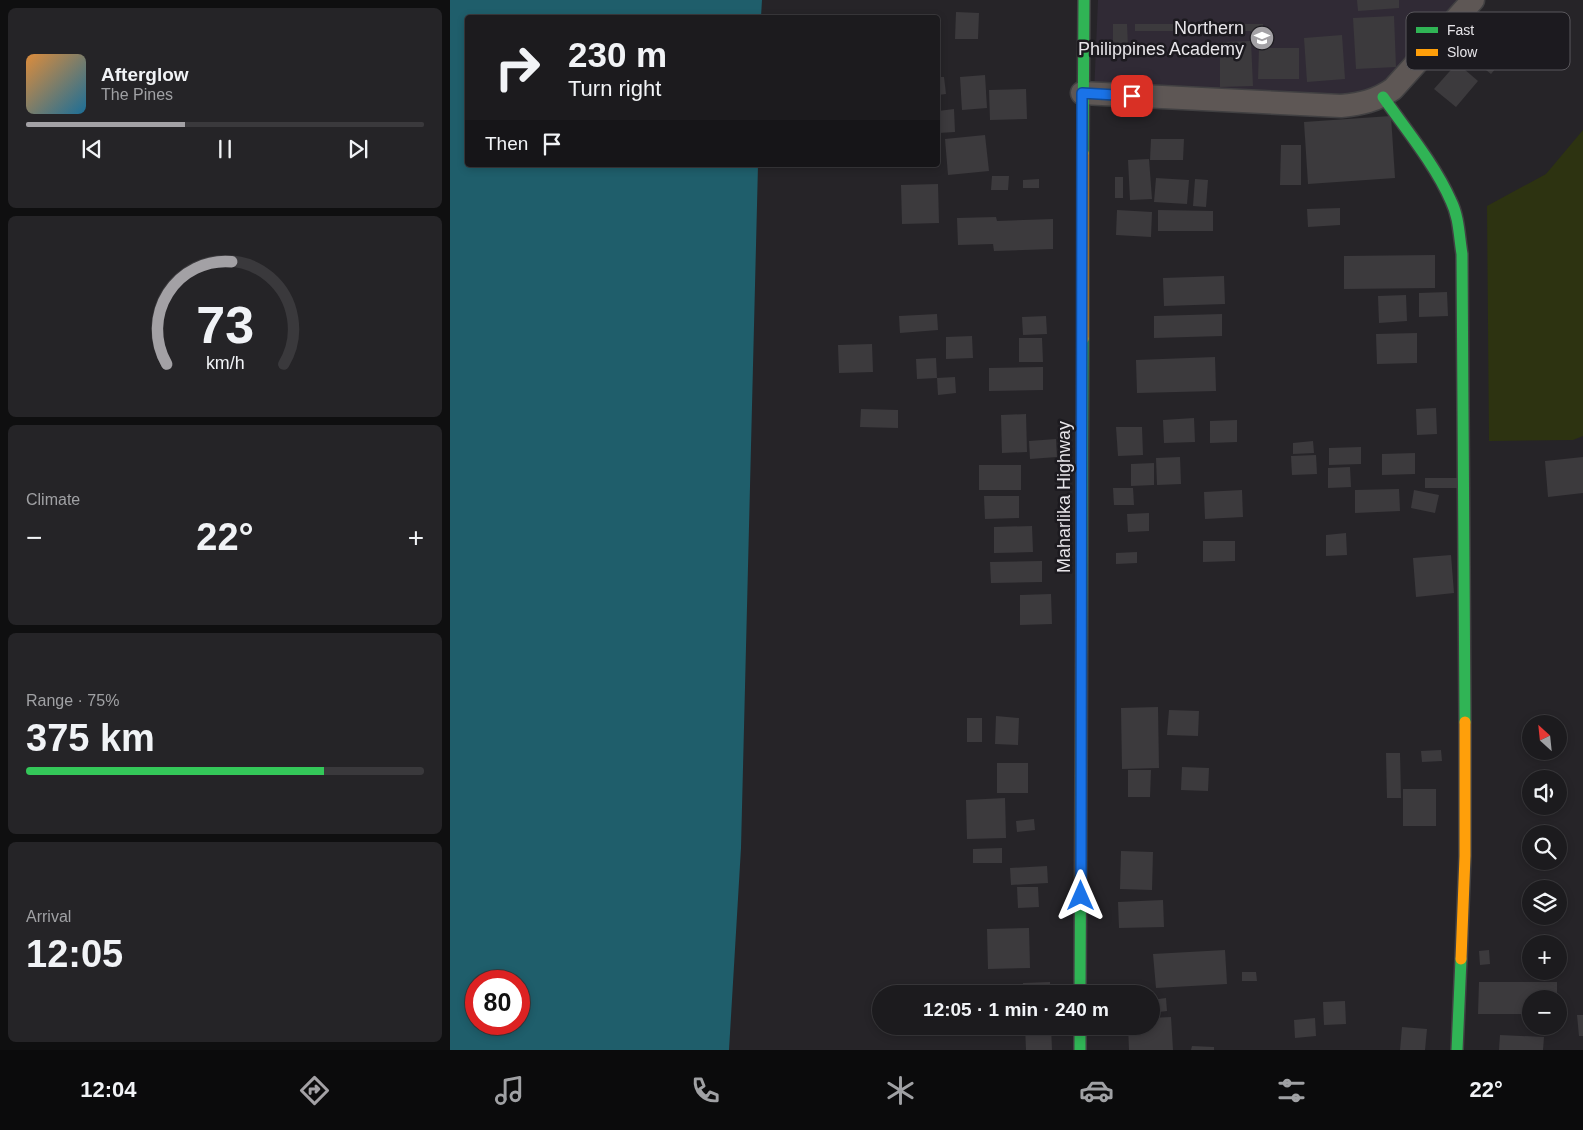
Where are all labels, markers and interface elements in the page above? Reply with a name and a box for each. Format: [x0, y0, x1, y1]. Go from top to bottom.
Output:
legend [1406, 12, 1570, 70]
place label: Northern Philippines Academy [1078, 18, 1244, 59]
text: Fast [1447, 22, 1474, 38]
school or university icon: Northern Philippines Academy [1249, 25, 1275, 51]
icon: right [485, 35, 550, 100]
text: 230 m [568, 35, 667, 74]
text: Slow [1447, 44, 1478, 60]
text: Afterglow [101, 64, 189, 85]
pin [1111, 75, 1153, 117]
text: Turn right [568, 76, 661, 101]
icon: arrive [1118, 82, 1146, 110]
text: The Pines [101, 86, 173, 103]
icon: arrive [538, 130, 566, 158]
text: Then [485, 133, 528, 154]
icon: previous [78, 135, 106, 163]
icon: pause [211, 135, 239, 163]
icon: next [344, 135, 372, 163]
text: 73 [196, 296, 254, 354]
text: km/h [206, 353, 244, 373]
street label: Maharlika Highway [1054, 421, 1074, 573]
text: Climate [26, 491, 80, 508]
text: 22° [196, 516, 254, 558]
text: − [26, 522, 42, 553]
text: + [408, 522, 424, 553]
text: Range · 75% [26, 692, 119, 709]
north arrow [1522, 715, 1568, 760]
map controls [1522, 715, 1567, 1035]
text: 375 km [26, 717, 155, 759]
button: sound [1522, 770, 1567, 815]
button: search [1522, 825, 1567, 870]
position arrow [1054, 869, 1106, 921]
button: layers [1522, 880, 1567, 925]
text: Arrival [26, 908, 71, 925]
text: 12:05 [26, 933, 123, 975]
button: + [1522, 935, 1567, 980]
speed limit sign: 80 [465, 970, 530, 1035]
button: − [1522, 990, 1567, 1035]
text: 12:05 · 1 min · 240 m [923, 999, 1109, 1020]
icon: directions [297, 1073, 332, 1108]
icon: music [492, 1073, 527, 1108]
icon: phone [688, 1073, 723, 1108]
icon: climate [883, 1073, 918, 1108]
icon: car [1079, 1073, 1114, 1108]
icon: filters [1274, 1073, 1309, 1108]
text: 12:04 [80, 1077, 136, 1102]
text: 22° [1469, 1077, 1503, 1102]

